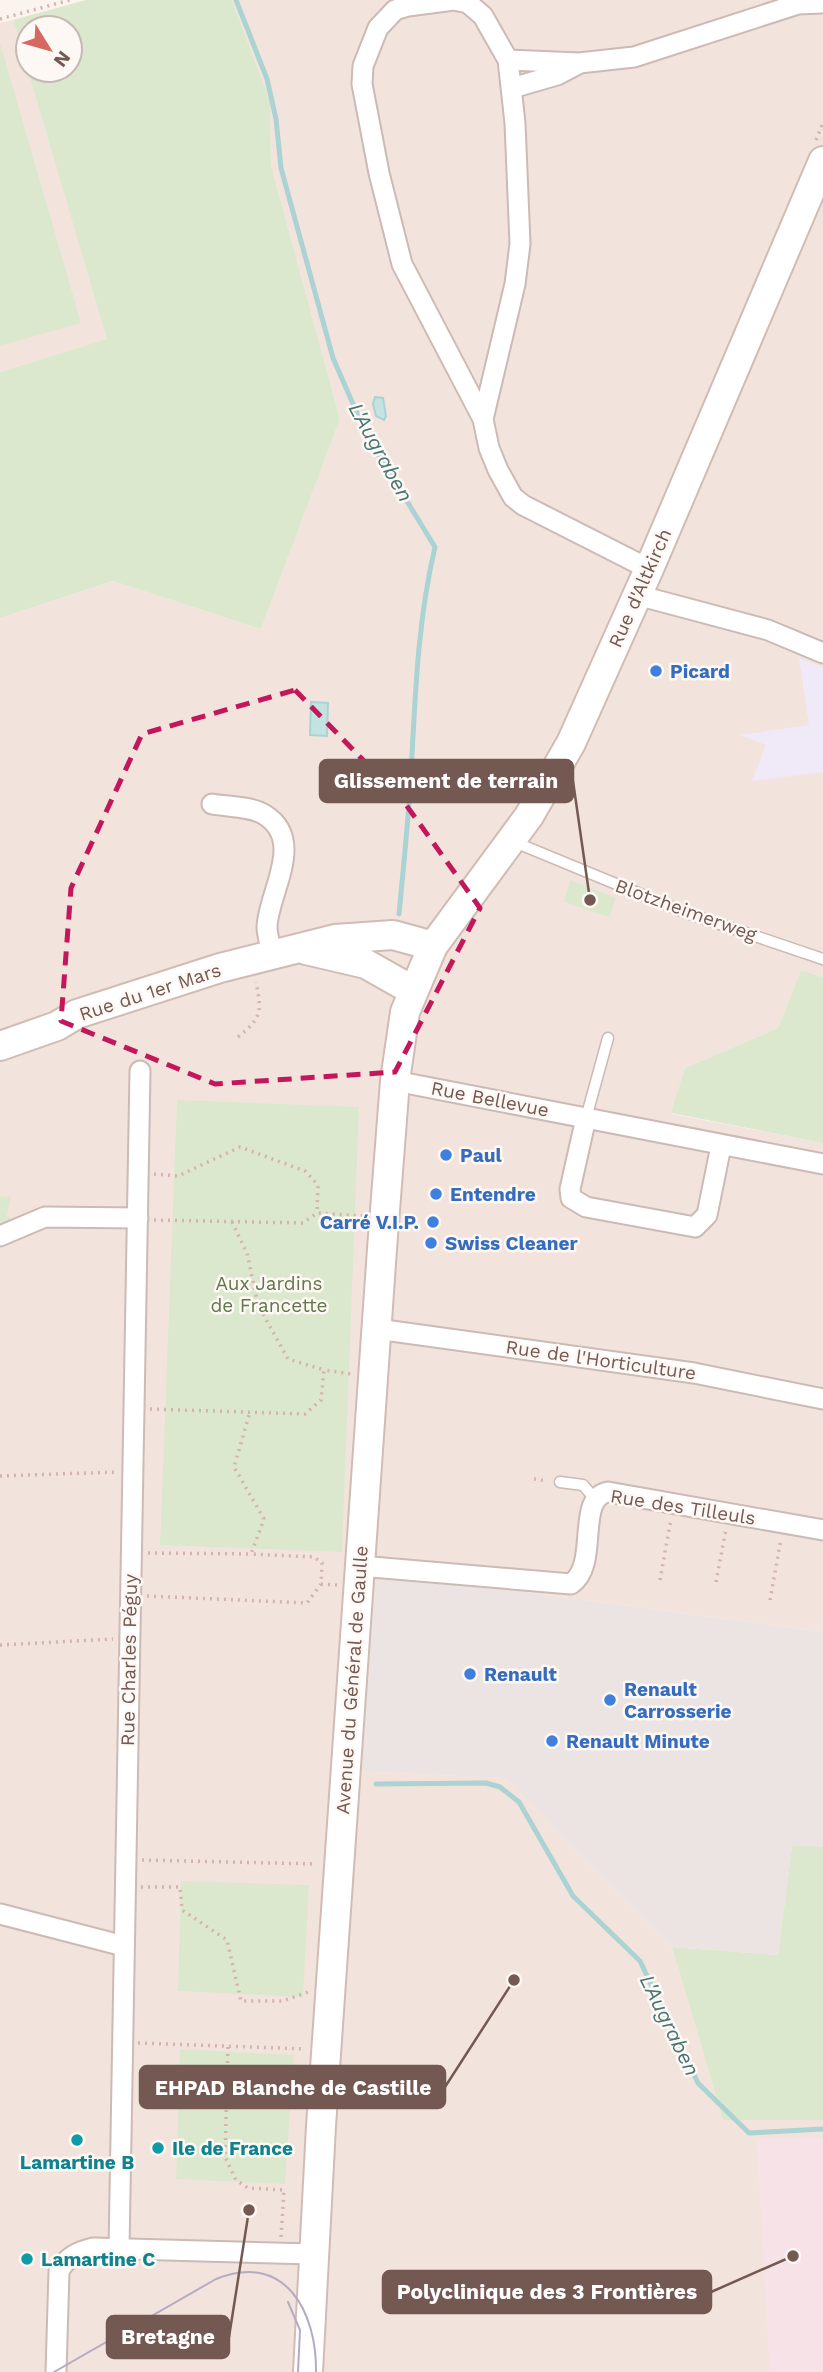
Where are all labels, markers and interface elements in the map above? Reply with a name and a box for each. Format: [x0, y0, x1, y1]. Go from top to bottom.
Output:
north arrow [14, 14, 84, 84]
text: N [49, 46, 76, 71]
water label: L'Augraben [344, 398, 418, 506]
street label: Rue d'Altkirch [604, 525, 676, 651]
place label: Picard [670, 660, 730, 683]
marker: Picard [648, 663, 664, 679]
callout: Glissement de terrain [320, 760, 573, 802]
text: Glissement de terrain [334, 768, 558, 793]
street label: Blotzheimerweg [612, 874, 761, 947]
street label: Rue du 1er Mars [76, 958, 224, 1026]
street label: Rue Bellevue [429, 1076, 551, 1122]
place label: Paul [460, 1144, 502, 1167]
marker: Paul [438, 1147, 454, 1163]
place label: Entendre [450, 1183, 536, 1206]
marker: Entendre [428, 1186, 444, 1202]
place label: Carré V.I.P. [320, 1211, 419, 1234]
marker: Carré V.I.P. [425, 1214, 441, 1230]
place label: Swiss Cleaner [445, 1232, 579, 1255]
marker: Swiss Cleaner [423, 1235, 439, 1251]
park label: Aux Jardins de Francette [210, 1272, 328, 1317]
street label: Rue de l'Horticulture [504, 1335, 698, 1385]
street label: Rue des Tilleuls [609, 1484, 757, 1530]
street label: Avenue du Général de Gaulle [331, 1545, 373, 1815]
street label: Rue Charles Péguy [116, 1574, 142, 1746]
place label: Renault [484, 1663, 557, 1686]
marker: Renault [462, 1666, 478, 1682]
place label: Renault Carrosserie [624, 1678, 731, 1723]
marker: Renault Carrosserie [602, 1692, 618, 1708]
place label: Renault Minute [566, 1730, 710, 1753]
marker: Renault Minute [544, 1733, 560, 1749]
water label: L'Augraben [635, 1970, 705, 2080]
callout: EHPAD Blanche de Castille [140, 2066, 445, 2108]
text: EHPAD Blanche de Castille [155, 2075, 431, 2100]
marker: Lamartine B [69, 2132, 85, 2148]
place label: Ile de France [172, 2137, 293, 2160]
marker: Ile de France [150, 2140, 166, 2156]
place label: Lamartine B [20, 2151, 134, 2174]
place label: Lamartine C [41, 2248, 155, 2271]
marker: Lamartine C [19, 2251, 35, 2267]
callout: Polyclinique des 3 Frontières [383, 2271, 711, 2313]
text: Polyclinique des 3 Frontières [397, 2279, 697, 2304]
callout: Bretagne [107, 2316, 229, 2358]
text: Bretagne [121, 2324, 215, 2349]

